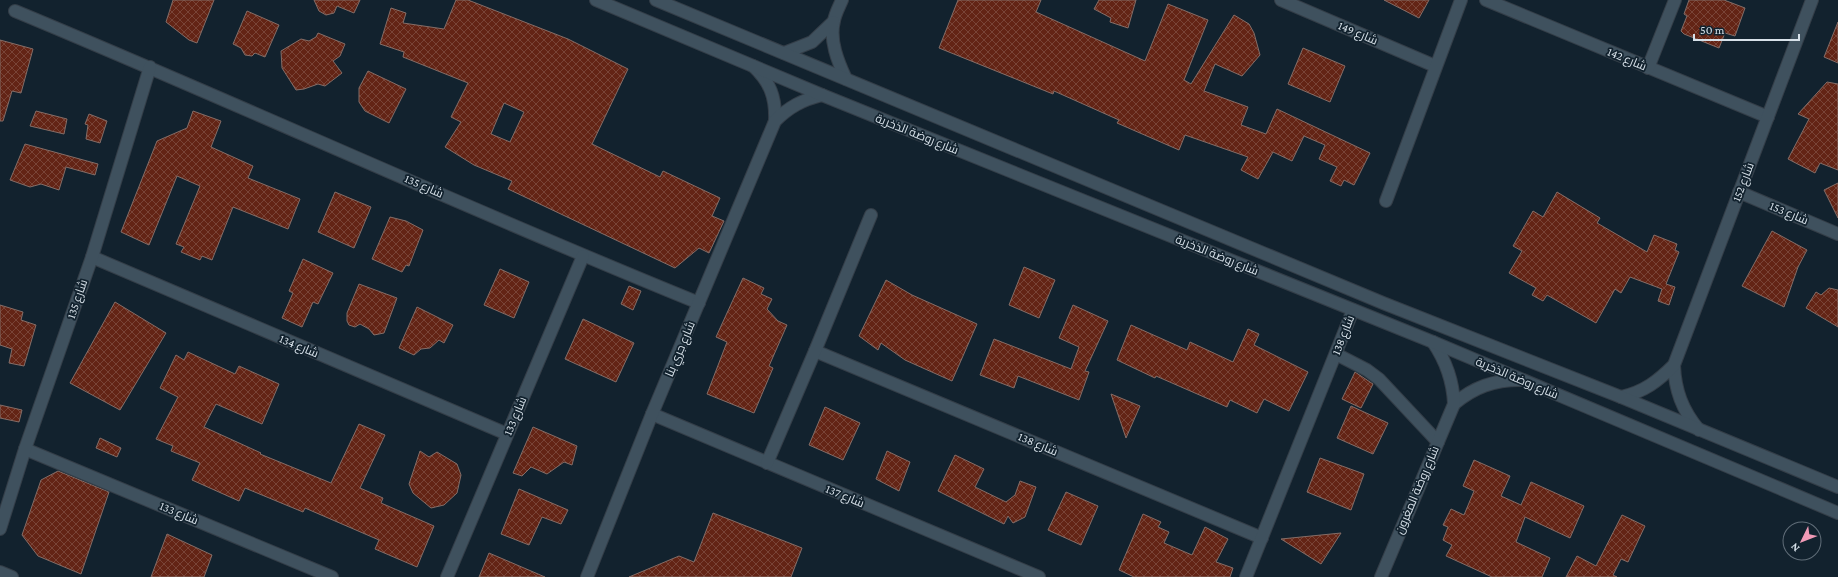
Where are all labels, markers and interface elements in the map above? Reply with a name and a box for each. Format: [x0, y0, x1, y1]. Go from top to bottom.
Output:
scale bar [1694, 16, 1799, 42]
street label: شارع 149 [1336, 18, 1380, 49]
text: 50 m [1700, 23, 1725, 37]
street label: شارع 142 [1605, 45, 1649, 74]
street label: شارع روضة الذخرية [873, 111, 961, 158]
street label: شارع 152 [1729, 160, 1758, 204]
street label: شارع 135 [402, 171, 446, 202]
street label: شارع 153 [1767, 199, 1811, 228]
street label: شارع روضة الذخرية [1173, 232, 1261, 279]
street label: شارع 135 [64, 277, 91, 321]
street label: شارع 138 [1329, 313, 1358, 357]
street label: شارع جري بنا [662, 319, 701, 380]
street label: شارع 134 [277, 331, 321, 361]
street label: شارع روضة الذخرية [1473, 354, 1561, 403]
street label: شارع 133 [501, 394, 530, 438]
street label: شارع 138 [1016, 429, 1060, 460]
street label: شارع روضة المغرون [1392, 444, 1443, 537]
street label: شارع 137 [823, 482, 866, 511]
street label: شارع 133 [157, 499, 201, 528]
north arrow [1782, 521, 1822, 561]
text: N [1787, 541, 1802, 555]

